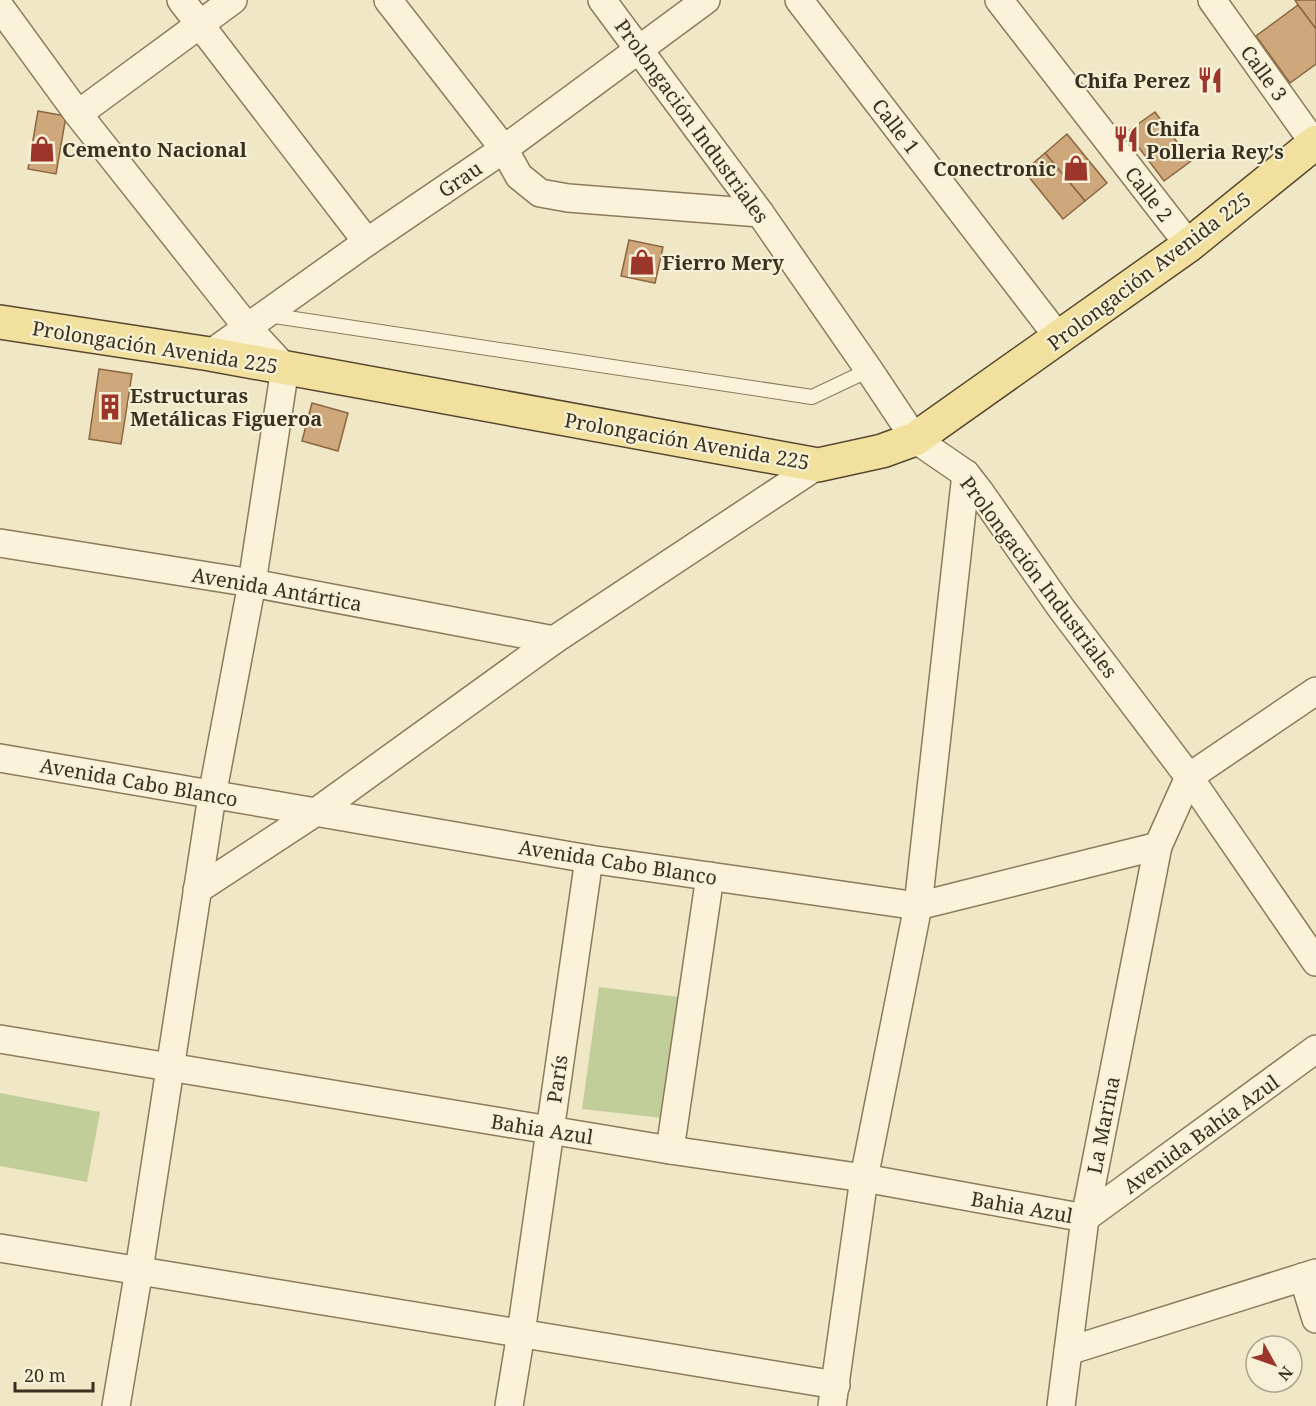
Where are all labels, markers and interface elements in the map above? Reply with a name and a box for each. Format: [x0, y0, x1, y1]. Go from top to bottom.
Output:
street label: Prolongación Industriales [609, 14, 775, 228]
street label: Calle 3 [1235, 40, 1293, 106]
restaurant icon: Chifa Perez [1195, 65, 1225, 95]
place label: Chifa Perez [1074, 67, 1190, 94]
street label: Calle 1 [866, 93, 926, 159]
place label: Chifa Polleria Rey's [1146, 115, 1284, 165]
restaurant icon: Chifa Polleria Rey's [1111, 124, 1141, 154]
shop icon: Cemento Nacional [27, 134, 57, 164]
place label: Cemento Nacional [62, 136, 247, 163]
shop icon: Conectronic [1061, 153, 1091, 183]
street label: Grau [433, 154, 487, 203]
place label: Conectronic [933, 155, 1056, 182]
street label: Calle 2 [1119, 161, 1179, 227]
street label: Prolongación Avenida 225 [1042, 185, 1256, 357]
shop icon: Fierro Mery [627, 247, 657, 277]
place label: Fierro Mery [662, 249, 784, 276]
street label: Prolongación Avenida 225 [30, 314, 280, 380]
place label: Estructuras Metálicas Figueroa [130, 382, 322, 432]
building icon: Estructuras Metálicas Figueroa [95, 392, 125, 422]
street label: Prolongación Avenida 225 [562, 406, 812, 476]
street label: Prolongación Industriales [954, 471, 1124, 683]
street label: Avenida Antártica [190, 561, 364, 617]
street label: Avenida Cabo Blanco [38, 751, 240, 813]
street label: Avenida Cabo Blanco [517, 833, 719, 891]
street label: París [540, 1053, 574, 1105]
street label: Avenida Bahía Azul [1118, 1068, 1284, 1200]
street label: La Marina [1080, 1074, 1126, 1176]
street label: Bahia Azul [489, 1108, 595, 1150]
street label: Bahia Azul [969, 1185, 1075, 1229]
north arrow [1244, 1334, 1304, 1394]
scale bar [15, 1355, 93, 1393]
text: N [1273, 1362, 1298, 1386]
text: 20 m [24, 1363, 66, 1387]

